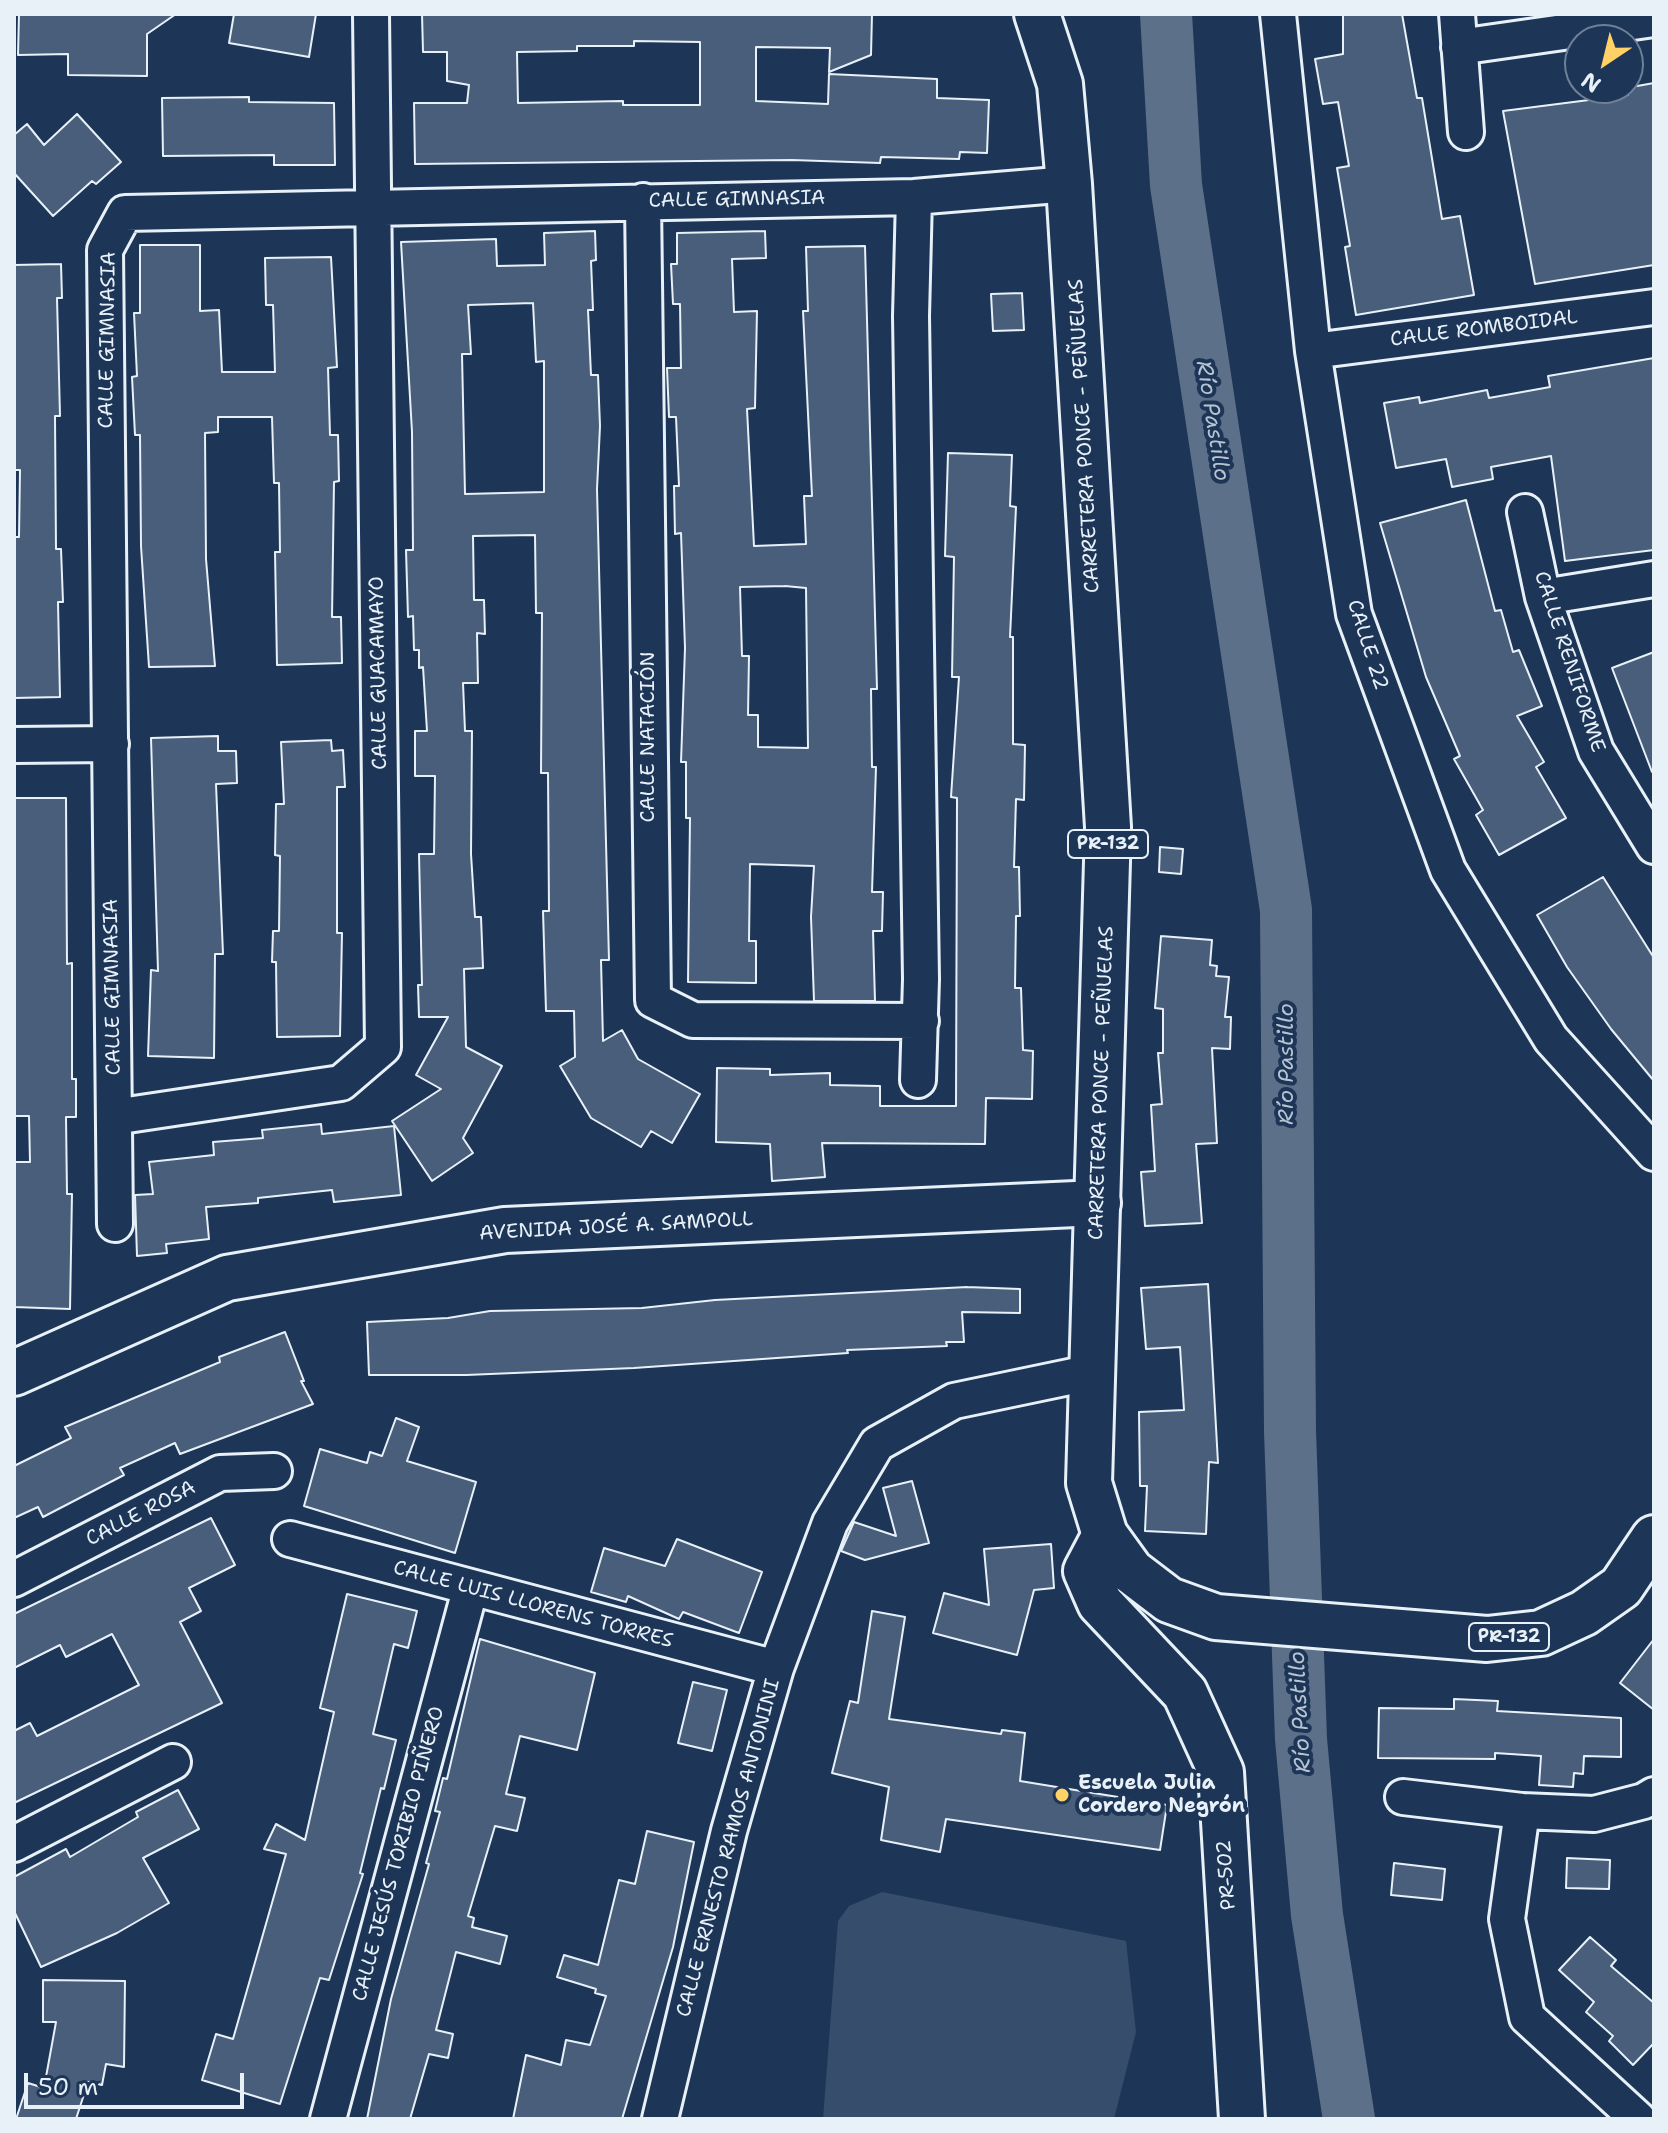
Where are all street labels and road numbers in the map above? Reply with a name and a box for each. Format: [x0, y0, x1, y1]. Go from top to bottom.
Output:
street label: CALLE GIMNASIA [649, 186, 825, 214]
street label: CALLE GIMNASIA [94, 252, 122, 428]
street label: CARRETERA PONCE - PEÑUELAS [1065, 278, 1105, 594]
street label: CALLE ROMBOIDAL [1389, 306, 1579, 352]
street label: CALLE RENIFORME [1528, 568, 1610, 756]
street label: CALLE GUACAMAYO [365, 576, 393, 770]
street label: CALLE 22 [1341, 597, 1393, 693]
street label: CALLE NATACIÓN [637, 651, 661, 823]
road number: PR-132 [1068, 830, 1148, 858]
street label: CALLE GIMNASIA [99, 899, 127, 1075]
street label: CARRETERA PONCE - PEÑUELAS [1085, 925, 1119, 1241]
street label: AVENIDA JOSÉ A. SAMPOLL [478, 1208, 754, 1246]
street label: CALLE ROSA [82, 1476, 200, 1552]
street label: CALLE LUIS LLORENS TORRES [391, 1556, 675, 1654]
road number: PR-132 [1469, 1623, 1549, 1651]
street label: CALLE ERNESTO RAMOS ANTONINI [672, 1676, 786, 2020]
street label: CALLE JESÚS TORIBIO PIÑERO [348, 1704, 450, 2004]
street label: PR-502 [1213, 1839, 1241, 1911]

